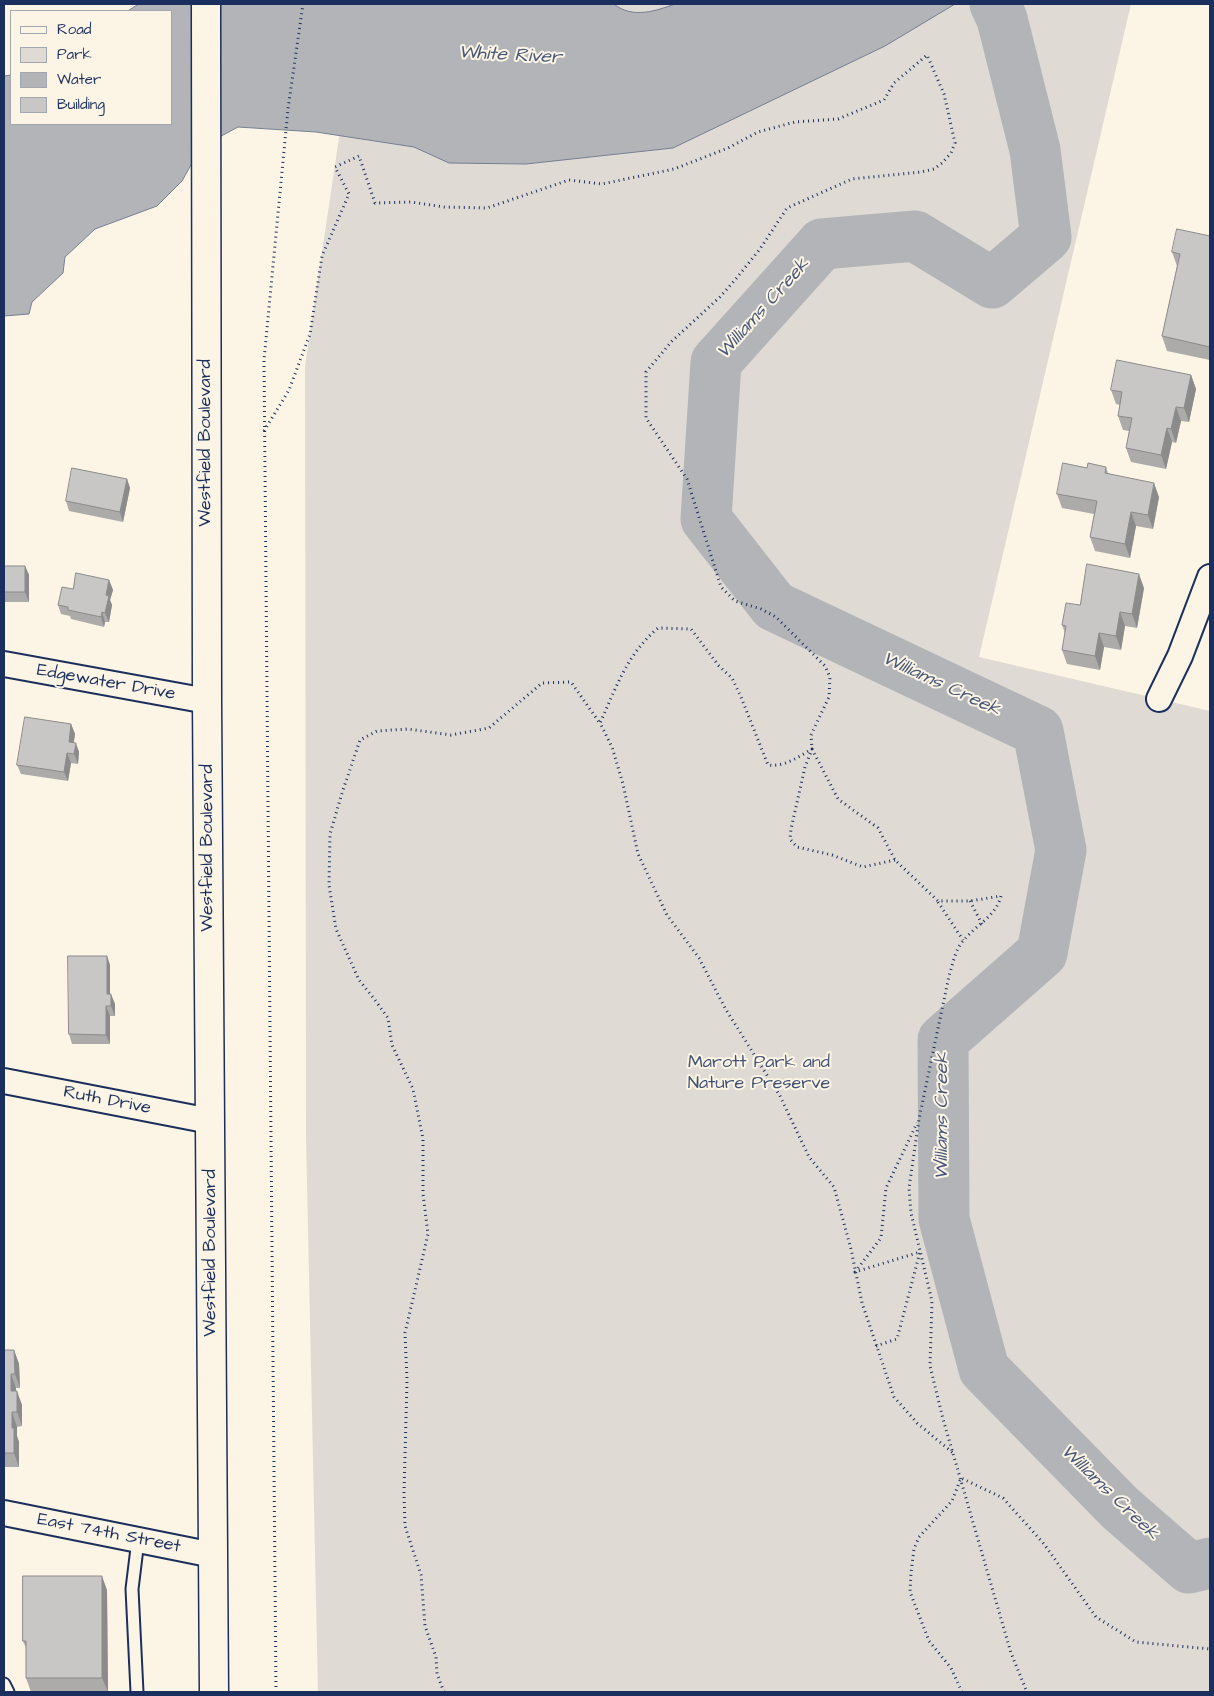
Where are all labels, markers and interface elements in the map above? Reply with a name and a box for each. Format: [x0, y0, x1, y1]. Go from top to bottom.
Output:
legend [10, 10, 172, 125]
text: Road [57, 19, 91, 40]
water label: White River [458, 42, 562, 70]
text: Park [57, 44, 92, 65]
text: Water [57, 69, 101, 90]
text: Building [57, 94, 105, 115]
water label: Williams Creek [713, 254, 815, 364]
street label: Westfield Boulevard [195, 359, 217, 527]
water label: Williams Creek [878, 648, 1004, 722]
street label: Edgewater Drive [35, 660, 177, 706]
street label: Westfield Boulevard [197, 764, 219, 932]
park label: Marott Park and Nature Preserve [688, 1052, 830, 1094]
water label: Williams Creek [932, 1052, 954, 1180]
street label: Ruth Drive [61, 1082, 153, 1120]
street label: Westfield Boulevard [200, 1169, 222, 1337]
water label: Williams Creek [1055, 1441, 1163, 1545]
street label: East 74th Street [35, 1510, 183, 1558]

